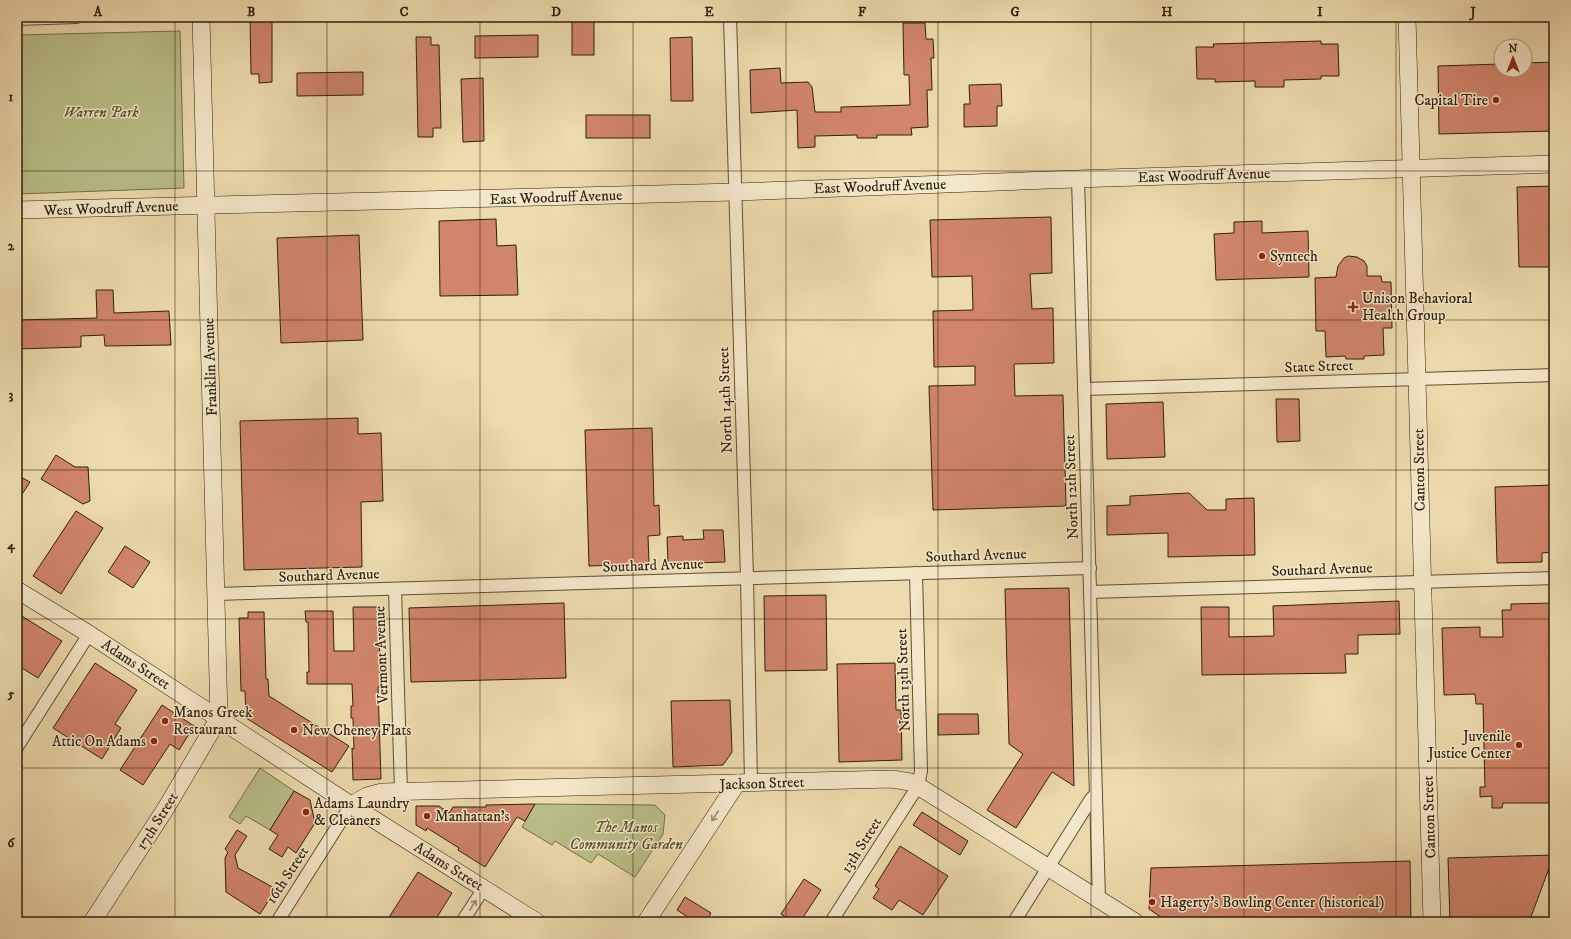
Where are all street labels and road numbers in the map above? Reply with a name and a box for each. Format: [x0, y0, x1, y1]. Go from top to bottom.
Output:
street label: East Woodruff Avenue [1137, 164, 1271, 187]
street label: East Woodruff Avenue [813, 175, 947, 198]
street label: East Woodruff Avenue [489, 186, 623, 209]
street label: West Woodruff Avenue [42, 197, 179, 220]
street label: Franklin Avenue [199, 318, 222, 416]
street label: North 14th Street [714, 346, 737, 453]
street label: State Street [1284, 356, 1354, 377]
street label: Canton Street [1409, 428, 1430, 512]
street label: North 12th Street [1060, 434, 1083, 540]
street label: Southard Avenue [925, 544, 1027, 567]
street label: Southard Avenue [602, 554, 704, 577]
street label: Southard Avenue [1271, 558, 1373, 581]
street label: Southard Avenue [278, 564, 380, 587]
street label: Vermont Avenue [370, 606, 393, 705]
street label: North 13th Street [892, 628, 915, 732]
street label: Adams Street [98, 635, 174, 694]
street label: Jackson Street [717, 773, 805, 795]
street label: Canton Street [1419, 775, 1440, 859]
street label: 17th Street [132, 789, 183, 854]
street label: 13th Street [837, 814, 886, 877]
street label: Adams Street [410, 838, 487, 895]
street label: 16th Street [262, 843, 313, 908]

